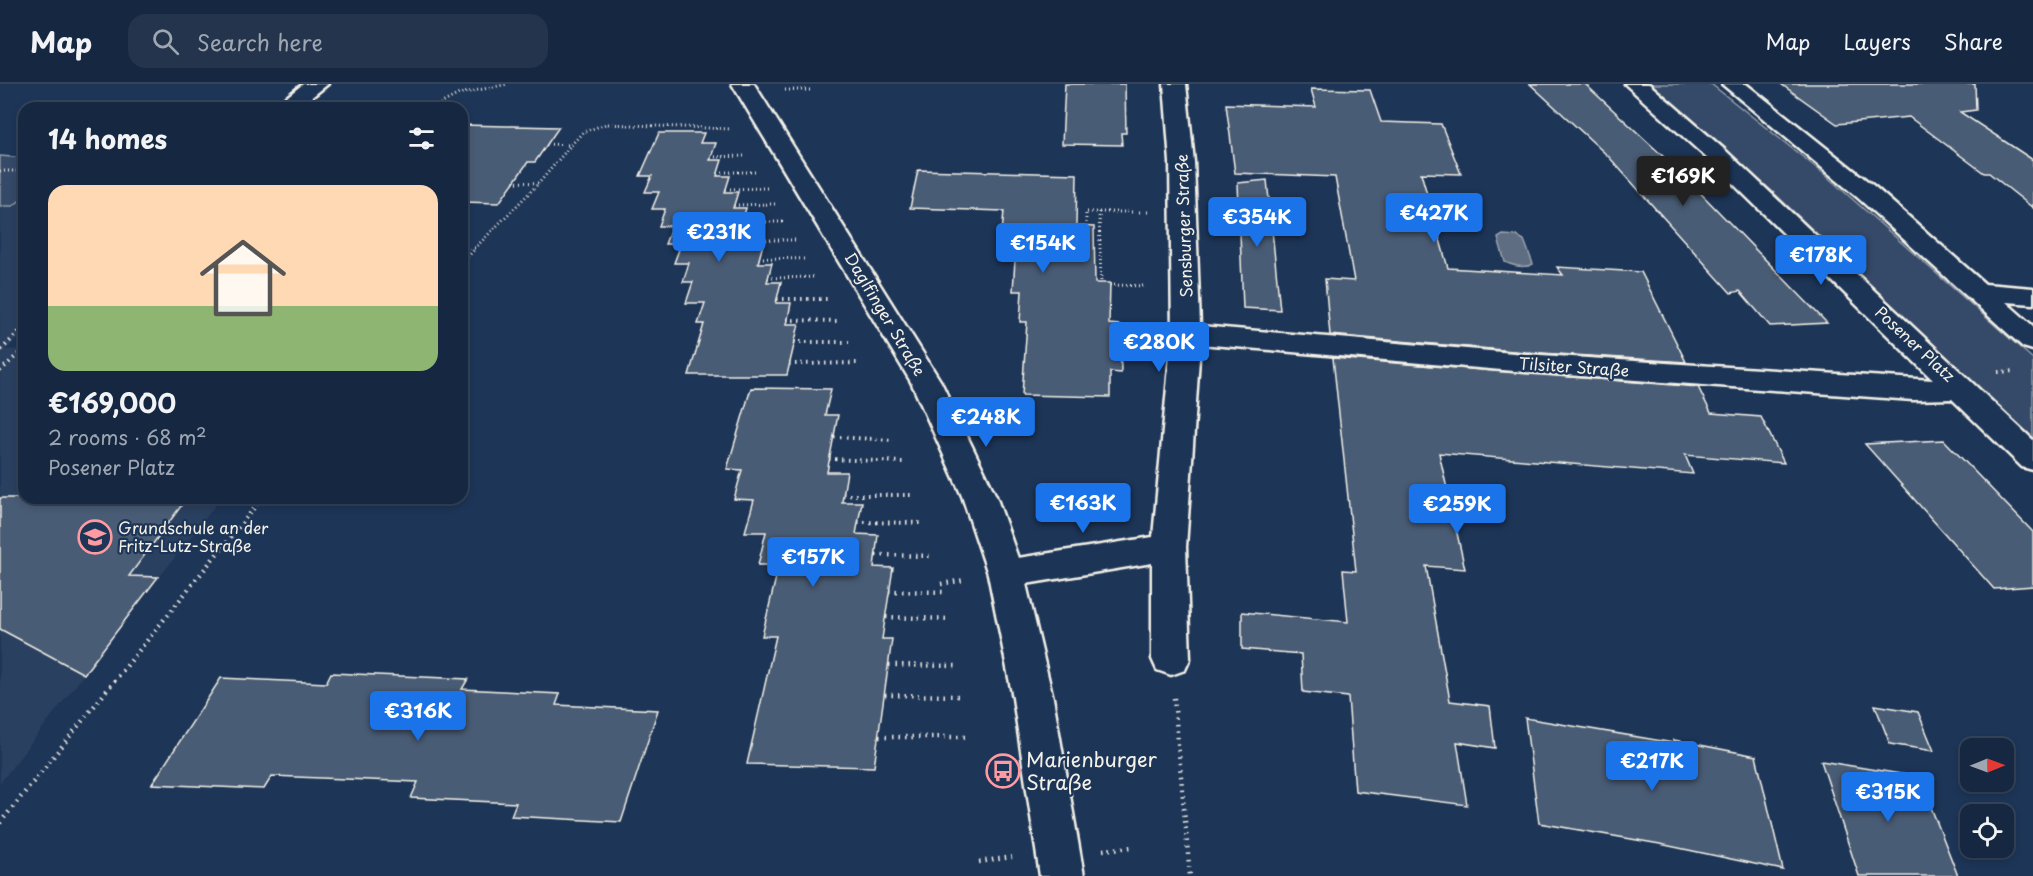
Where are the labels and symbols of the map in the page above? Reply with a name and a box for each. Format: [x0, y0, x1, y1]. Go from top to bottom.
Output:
street label: Sensburger Straße [1168, 154, 1198, 298]
pin: €169K [1641, 156, 1725, 207]
pin: €427K [1392, 193, 1476, 244]
pin: €354K [1215, 197, 1299, 248]
pin: €231K [677, 212, 761, 263]
pin: €154K [1001, 223, 1085, 274]
pin: €178K [1779, 235, 1863, 286]
street label: Daglfinger Straße [839, 247, 932, 380]
street label: Posener Platz [1870, 300, 1961, 387]
pin: €280K [1117, 322, 1201, 373]
street label: Tilsiter Straße [1518, 350, 1630, 382]
pin: €248K [944, 397, 1028, 448]
pin: €163K [1041, 483, 1125, 534]
pin: €259K [1415, 484, 1499, 535]
place label: Grundschule an der Fritz-Lutz-Straße [118, 515, 269, 557]
school or university icon: Grundschule an der Fritz-Lutz-Straße [77, 519, 113, 555]
pin: €157K [771, 537, 855, 588]
pin: €316K [376, 691, 460, 742]
north arrow [1960, 738, 2014, 792]
pin: €217K [1610, 741, 1694, 792]
place label: Marienburger Straße [1026, 744, 1158, 797]
bus stop icon: Marienburger Straße [985, 753, 1021, 789]
pin: €315K [1846, 772, 1930, 823]

